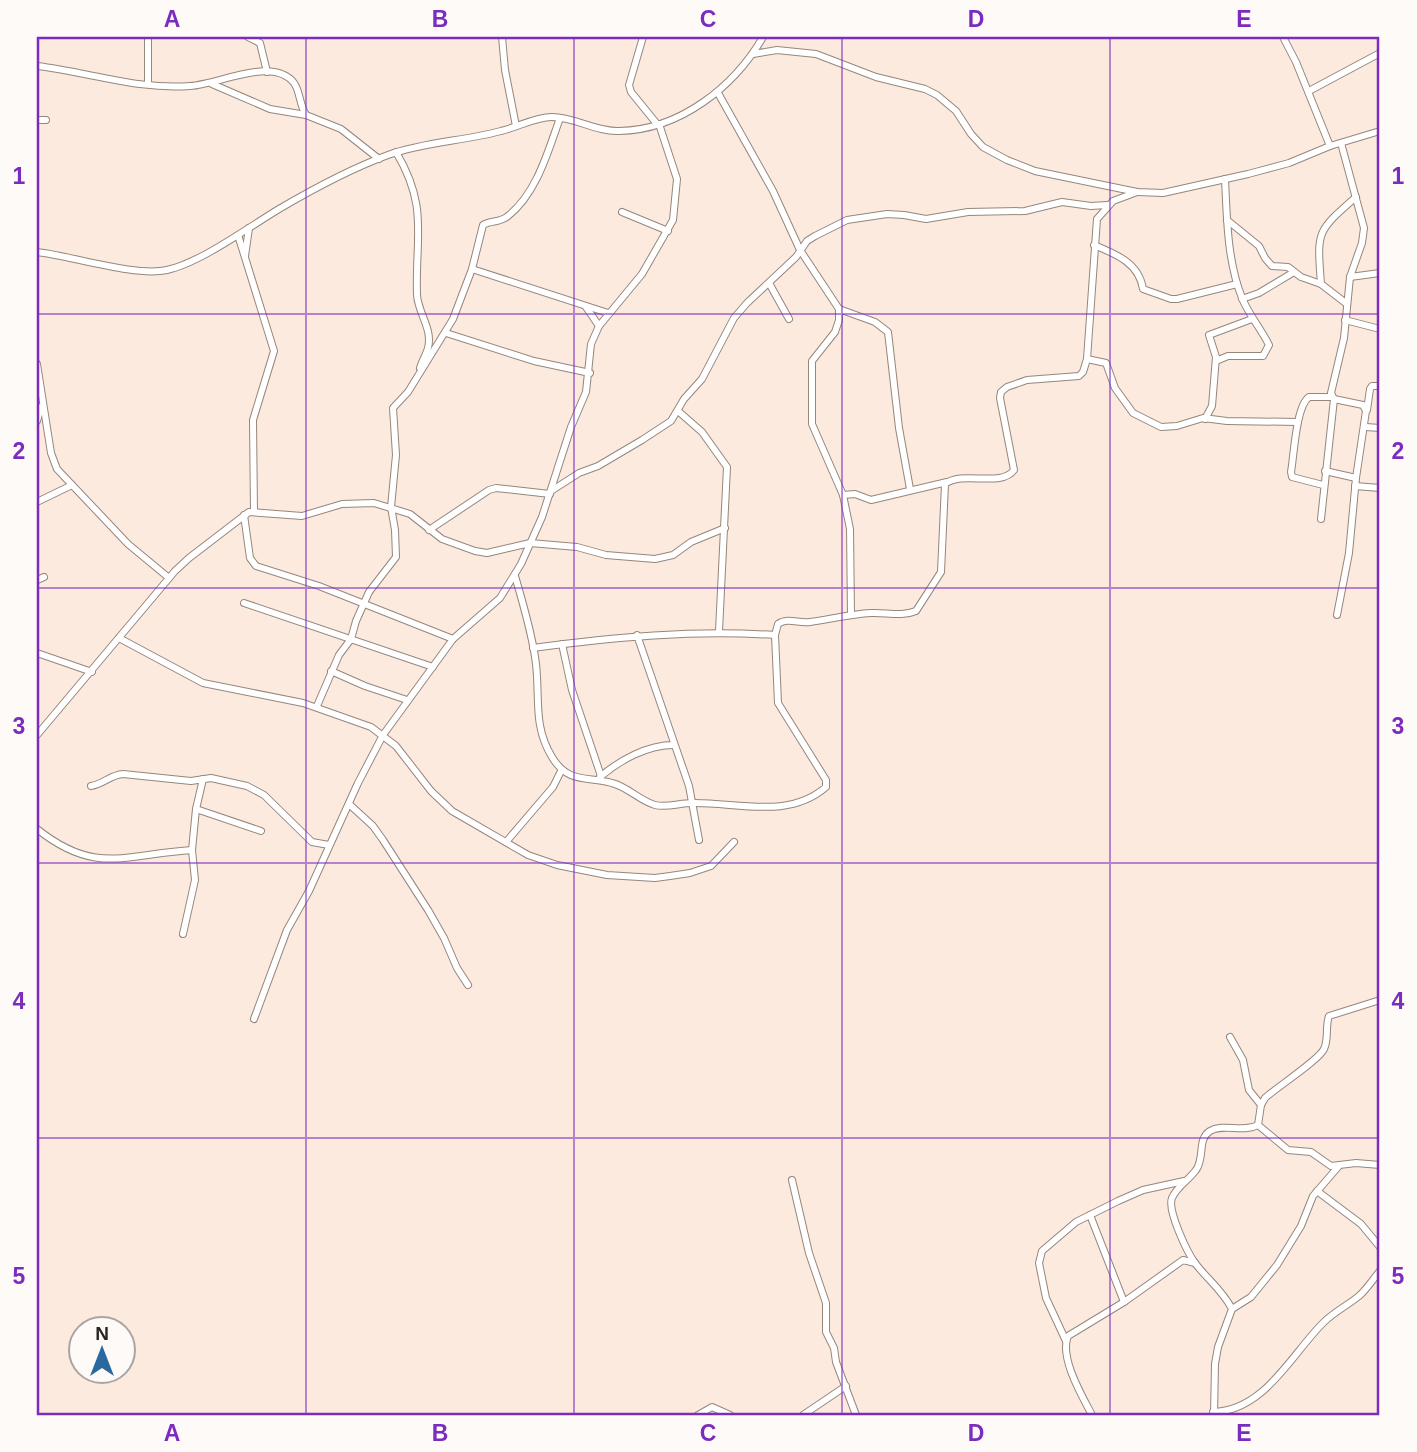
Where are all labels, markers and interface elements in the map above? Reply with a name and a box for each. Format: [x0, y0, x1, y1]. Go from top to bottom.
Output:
text: A [164, 6, 180, 32]
text: B [432, 6, 448, 32]
text: C [700, 6, 716, 32]
text: D [968, 6, 984, 32]
text: E [1236, 6, 1252, 32]
text: 1 [13, 163, 26, 189]
text: 1 [1392, 163, 1405, 189]
text: 2 [13, 438, 25, 464]
text: 2 [1392, 438, 1404, 464]
text: 3 [13, 713, 25, 739]
text: 3 [1392, 713, 1404, 739]
text: 4 [13, 988, 26, 1014]
text: 4 [1392, 988, 1405, 1014]
text: 5 [13, 1263, 26, 1289]
text: 5 [1392, 1263, 1405, 1289]
north arrow [66, 1316, 136, 1386]
text: N [95, 1323, 109, 1344]
text: A [164, 1420, 180, 1446]
text: B [432, 1420, 448, 1446]
text: C [700, 1420, 716, 1446]
text: D [968, 1420, 984, 1446]
text: E [1236, 1420, 1252, 1446]

